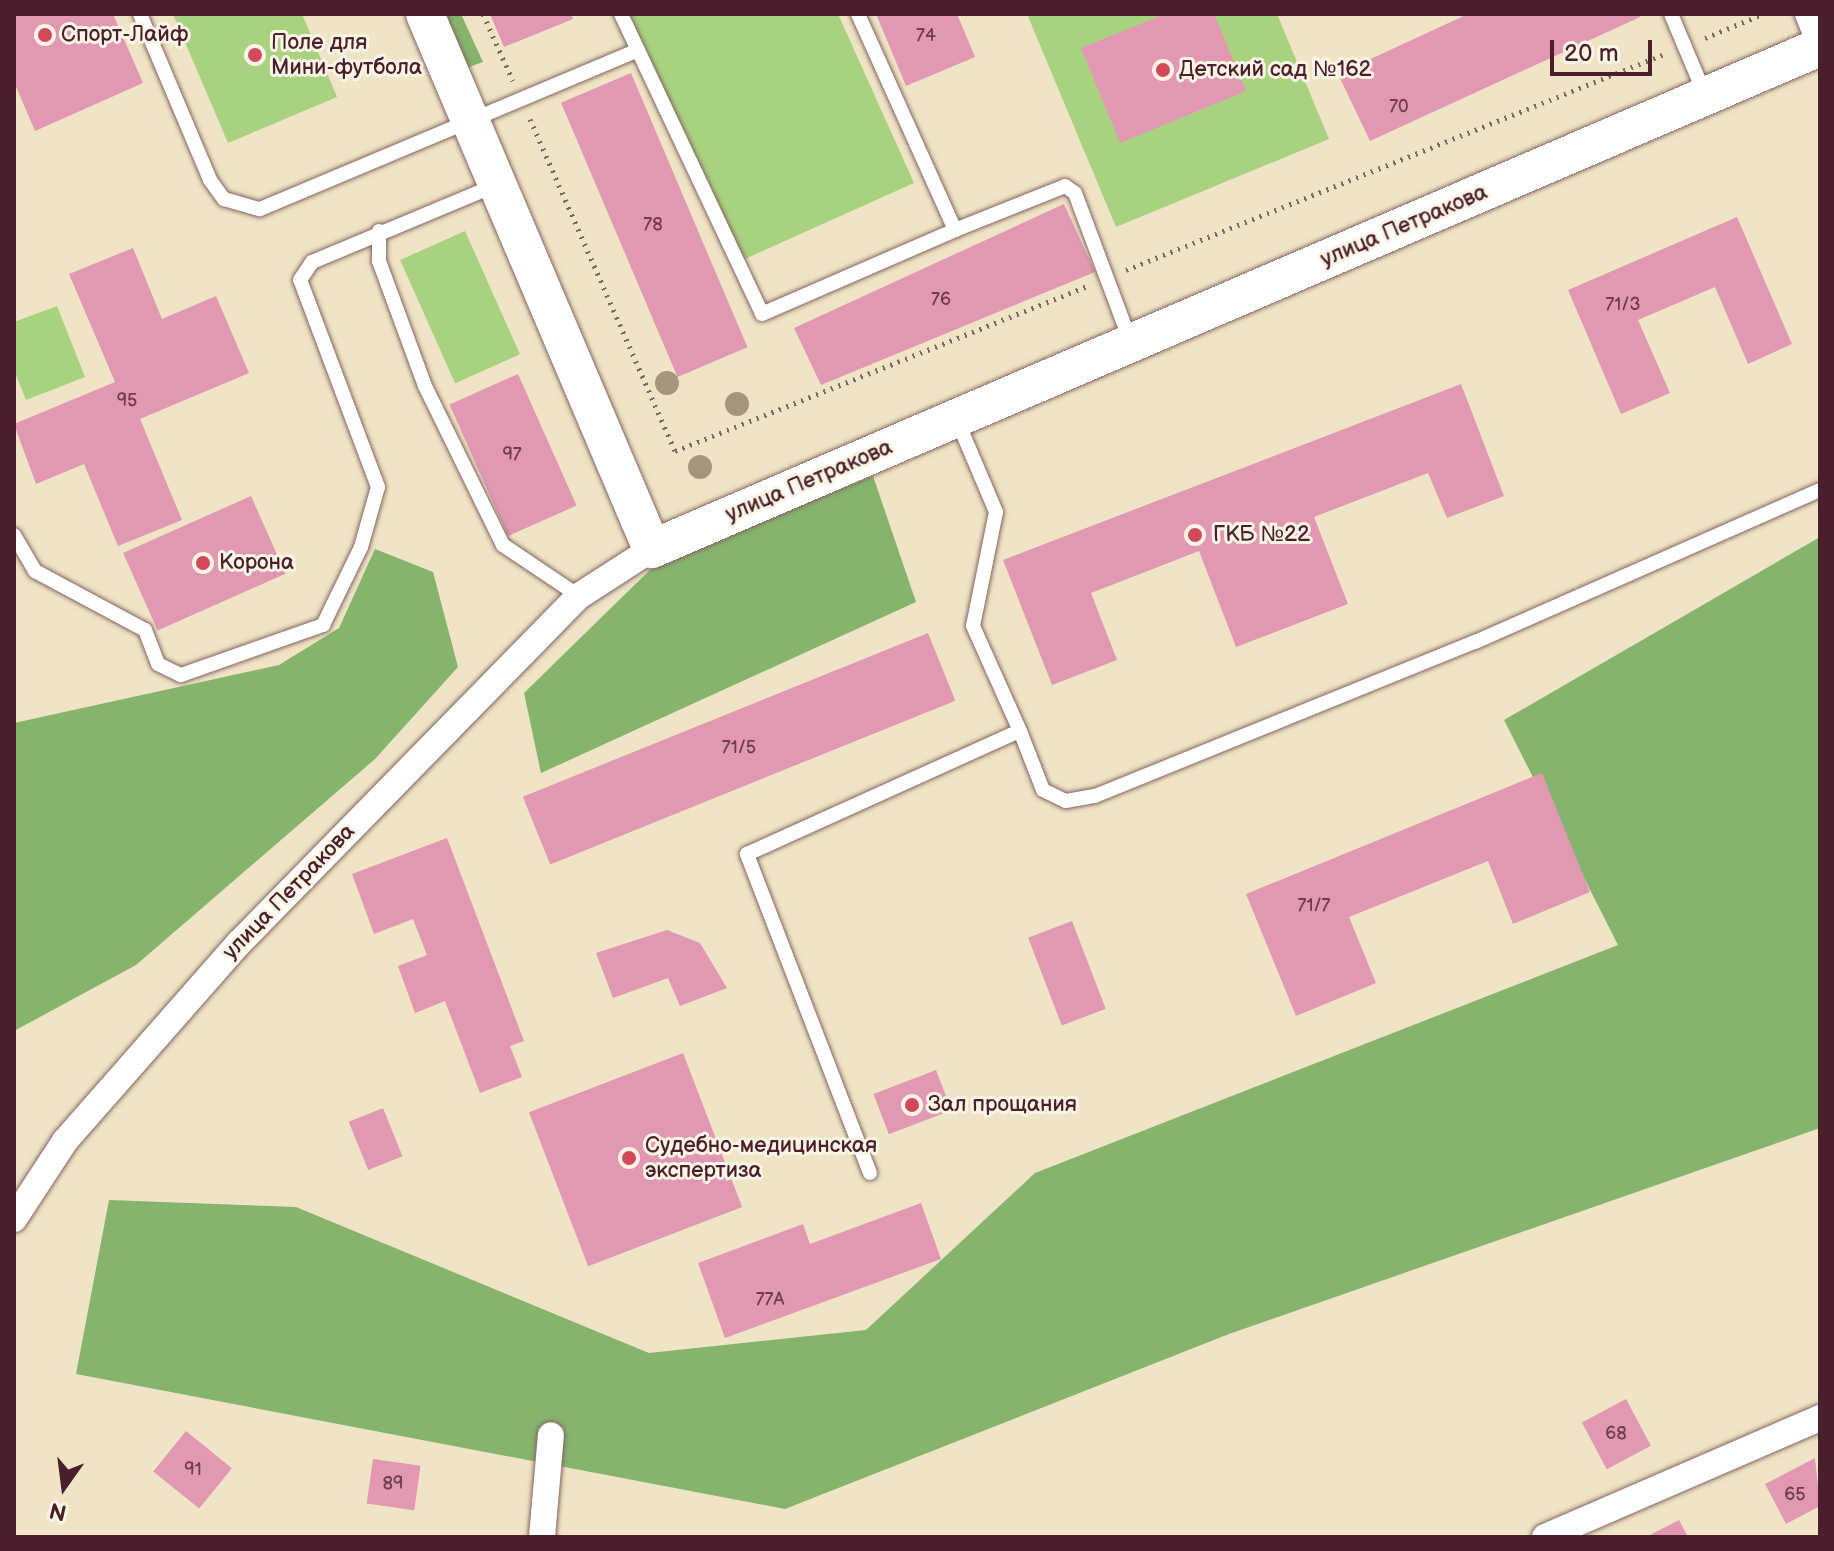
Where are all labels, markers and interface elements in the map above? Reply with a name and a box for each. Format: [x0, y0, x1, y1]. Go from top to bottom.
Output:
place label: Спорт-Лайф [61, 22, 188, 48]
scale bar [1554, 24, 1656, 74]
house number: 74 [916, 25, 936, 47]
marker: Спорт-Лайф [36, 26, 54, 44]
place label: Поле для Мини-футбола [271, 29, 422, 80]
text: 20 m [1564, 39, 1619, 68]
marker: Поле для Мини-футбола [246, 46, 264, 64]
place label: Детский сад №162 [1179, 57, 1372, 83]
marker: Детский сад №162 [1154, 61, 1172, 79]
house number: 70 [1389, 96, 1409, 118]
street label: улица Петракова [1317, 179, 1491, 273]
house number: 78 [643, 214, 663, 236]
house number: 76 [931, 289, 951, 311]
house number: 71/3 [1605, 294, 1641, 316]
house number: 95 [117, 390, 137, 412]
street label: улица Петракова [722, 434, 896, 528]
house number: 97 [502, 444, 522, 466]
place label: ГКБ №22 [1213, 522, 1310, 548]
marker: ГКБ №22 [1184, 524, 1206, 546]
place label: Корона [219, 550, 294, 576]
marker: Корона [194, 554, 212, 572]
house number: 71/5 [722, 737, 756, 759]
street label: улица Петракова [218, 819, 360, 965]
house number: 71/7 [1298, 895, 1330, 917]
place label: Зал прощания [928, 1092, 1077, 1118]
marker: Зал прощания [903, 1096, 921, 1114]
place label: Судебно-медицинская экспертиза [645, 1132, 877, 1184]
marker: Судебно-медицинская экспертиза [620, 1149, 638, 1167]
house number: 77А [756, 1289, 784, 1311]
house number: 68 [1605, 1423, 1627, 1445]
north arrow [24, 1447, 104, 1527]
house number: 91 [184, 1459, 202, 1481]
house number: 89 [383, 1473, 403, 1495]
house number: 65 [1784, 1484, 1806, 1506]
text: N [47, 1496, 69, 1526]

